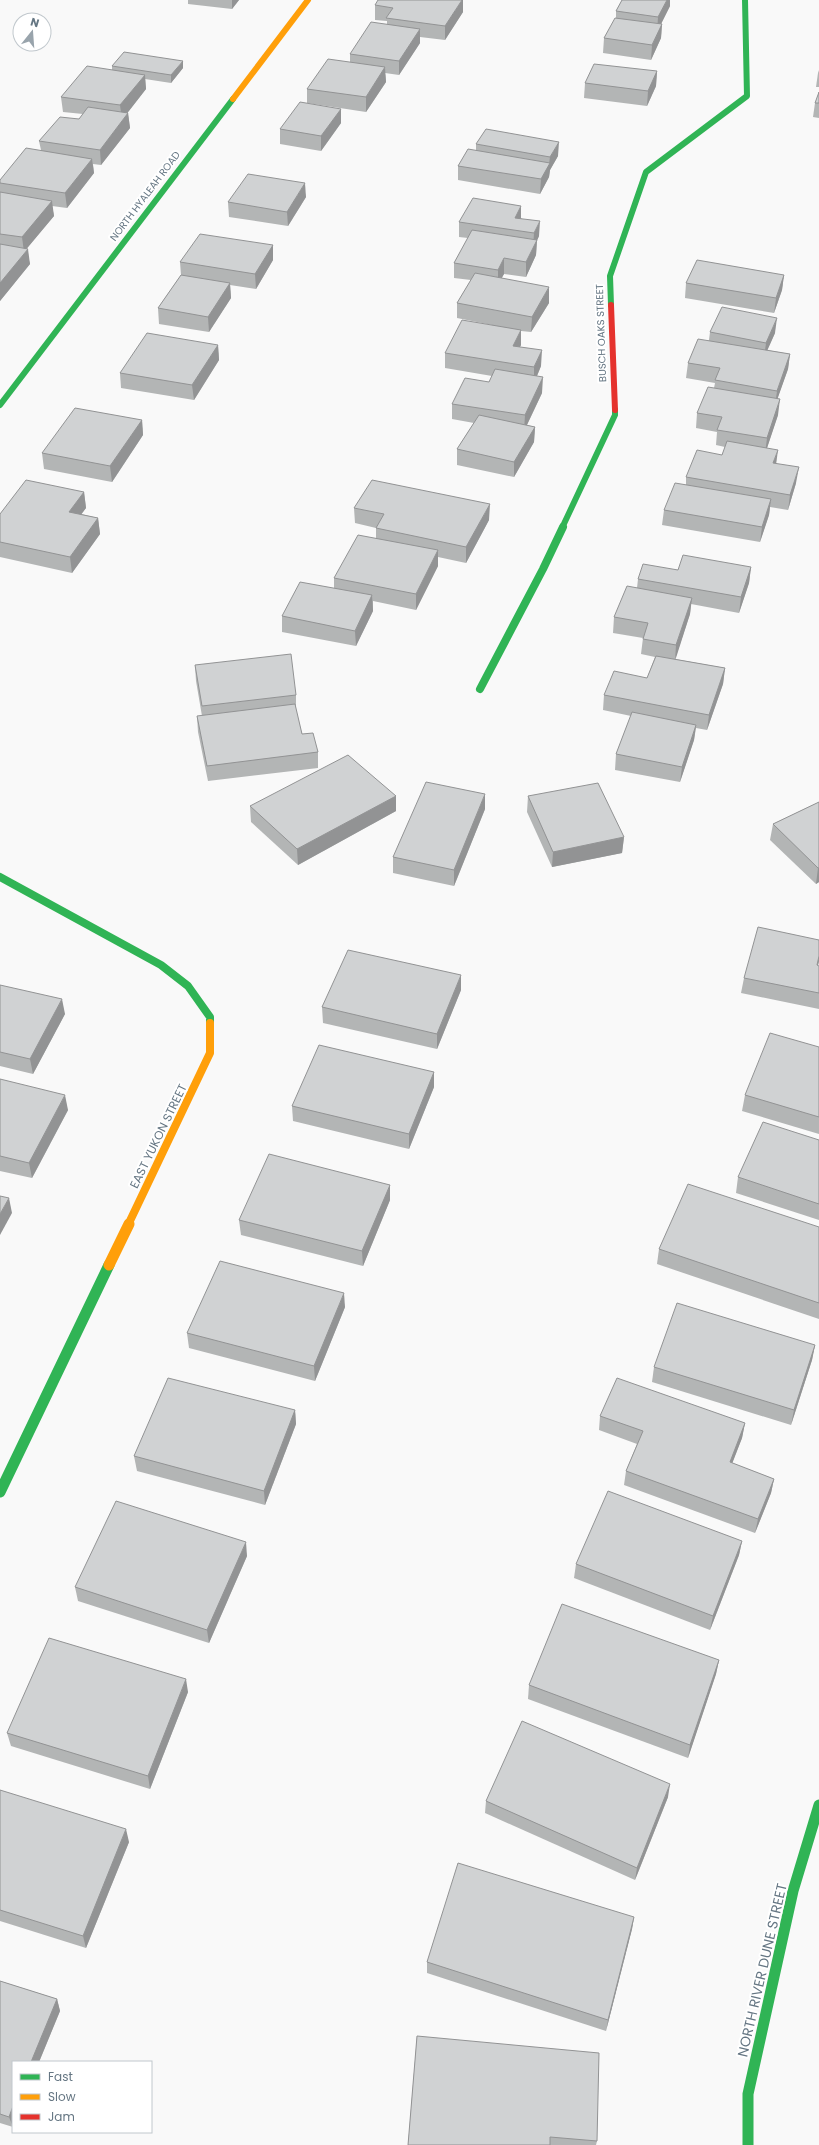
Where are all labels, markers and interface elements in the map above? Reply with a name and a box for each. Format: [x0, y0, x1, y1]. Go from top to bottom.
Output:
north arrow [12, 12, 52, 52]
text: N [29, 14, 41, 31]
street label: NORTH HYALEAH ROAD [106, 148, 184, 244]
street label: BUSCH OAKS STREET [592, 283, 610, 382]
street label: EAST YUKON STREET [125, 1081, 191, 1191]
street label: NORTH RIVER DUNE STREET [732, 1881, 792, 2059]
legend [12, 2061, 152, 2133]
text: Fast [48, 2068, 73, 2085]
text: Slow [48, 2088, 76, 2105]
text: Jam [48, 2108, 75, 2125]

